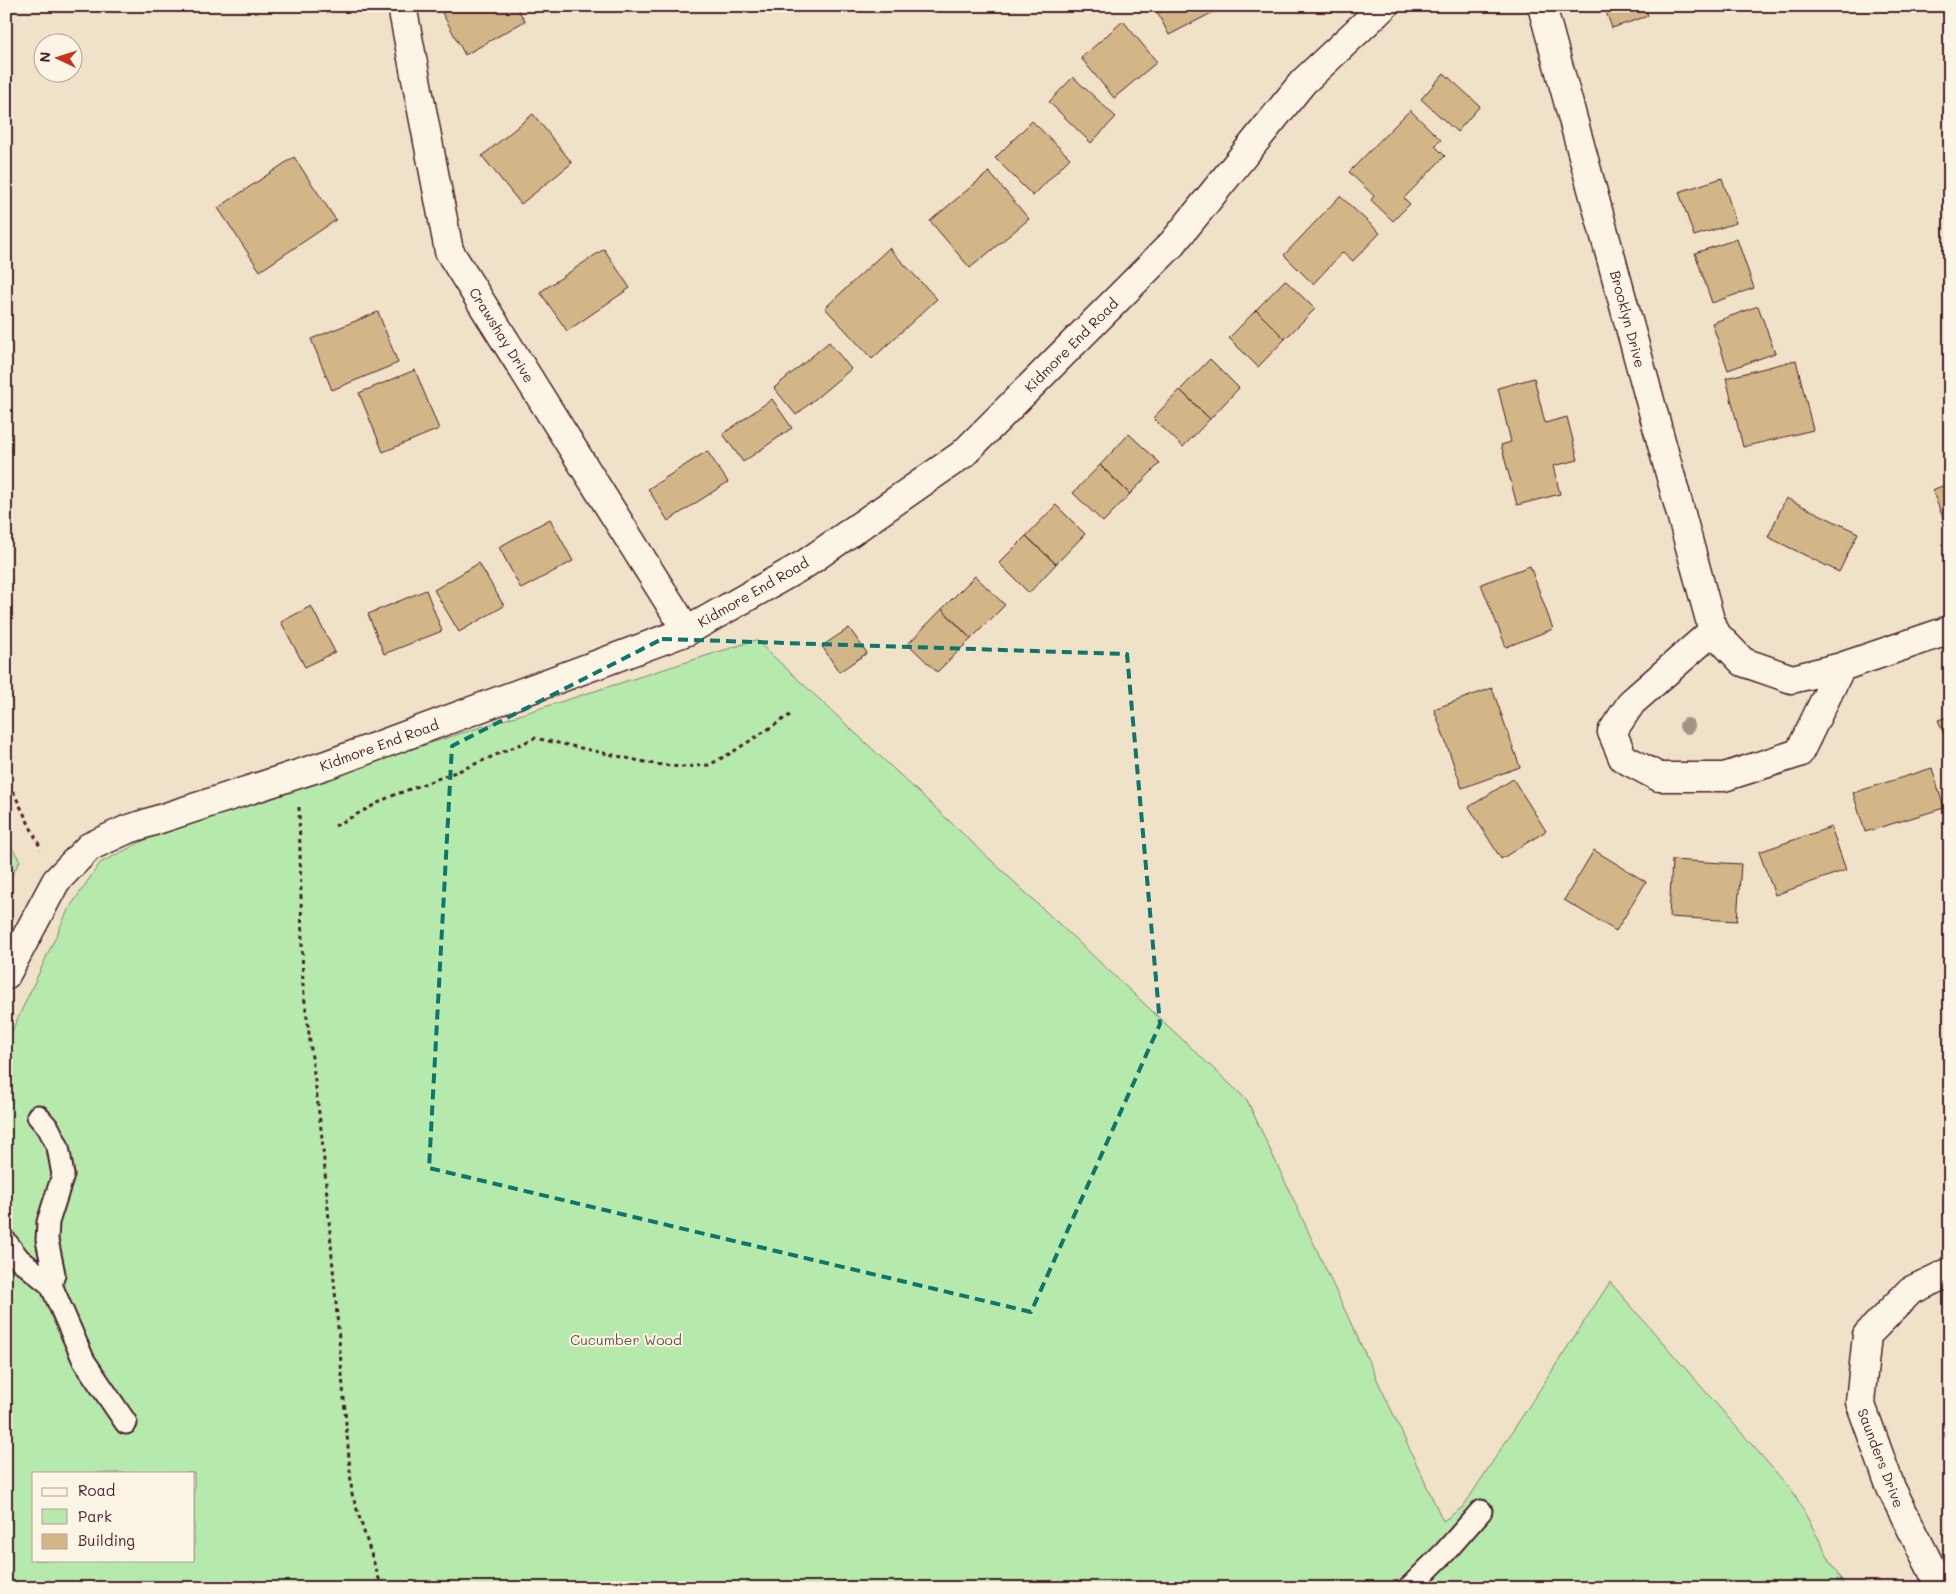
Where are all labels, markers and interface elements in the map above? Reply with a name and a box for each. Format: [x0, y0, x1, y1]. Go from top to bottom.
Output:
north arrow [32, 32, 82, 82]
text: N [35, 51, 54, 63]
street label: Brooklyn Drive [1606, 268, 1650, 370]
street label: Crawshay Drive [465, 284, 539, 386]
street label: Kidmore End Road [1020, 294, 1122, 396]
street label: Kidmore End Road [694, 552, 812, 632]
street label: Kidmore End Road [317, 715, 441, 775]
park label: Cucumber Wood [570, 1330, 682, 1349]
street label: Saunders Drive [1853, 1406, 1909, 1510]
legend [32, 1472, 195, 1562]
text: Road [78, 1480, 115, 1500]
text: Park [78, 1506, 112, 1526]
text: Building [78, 1530, 135, 1550]

